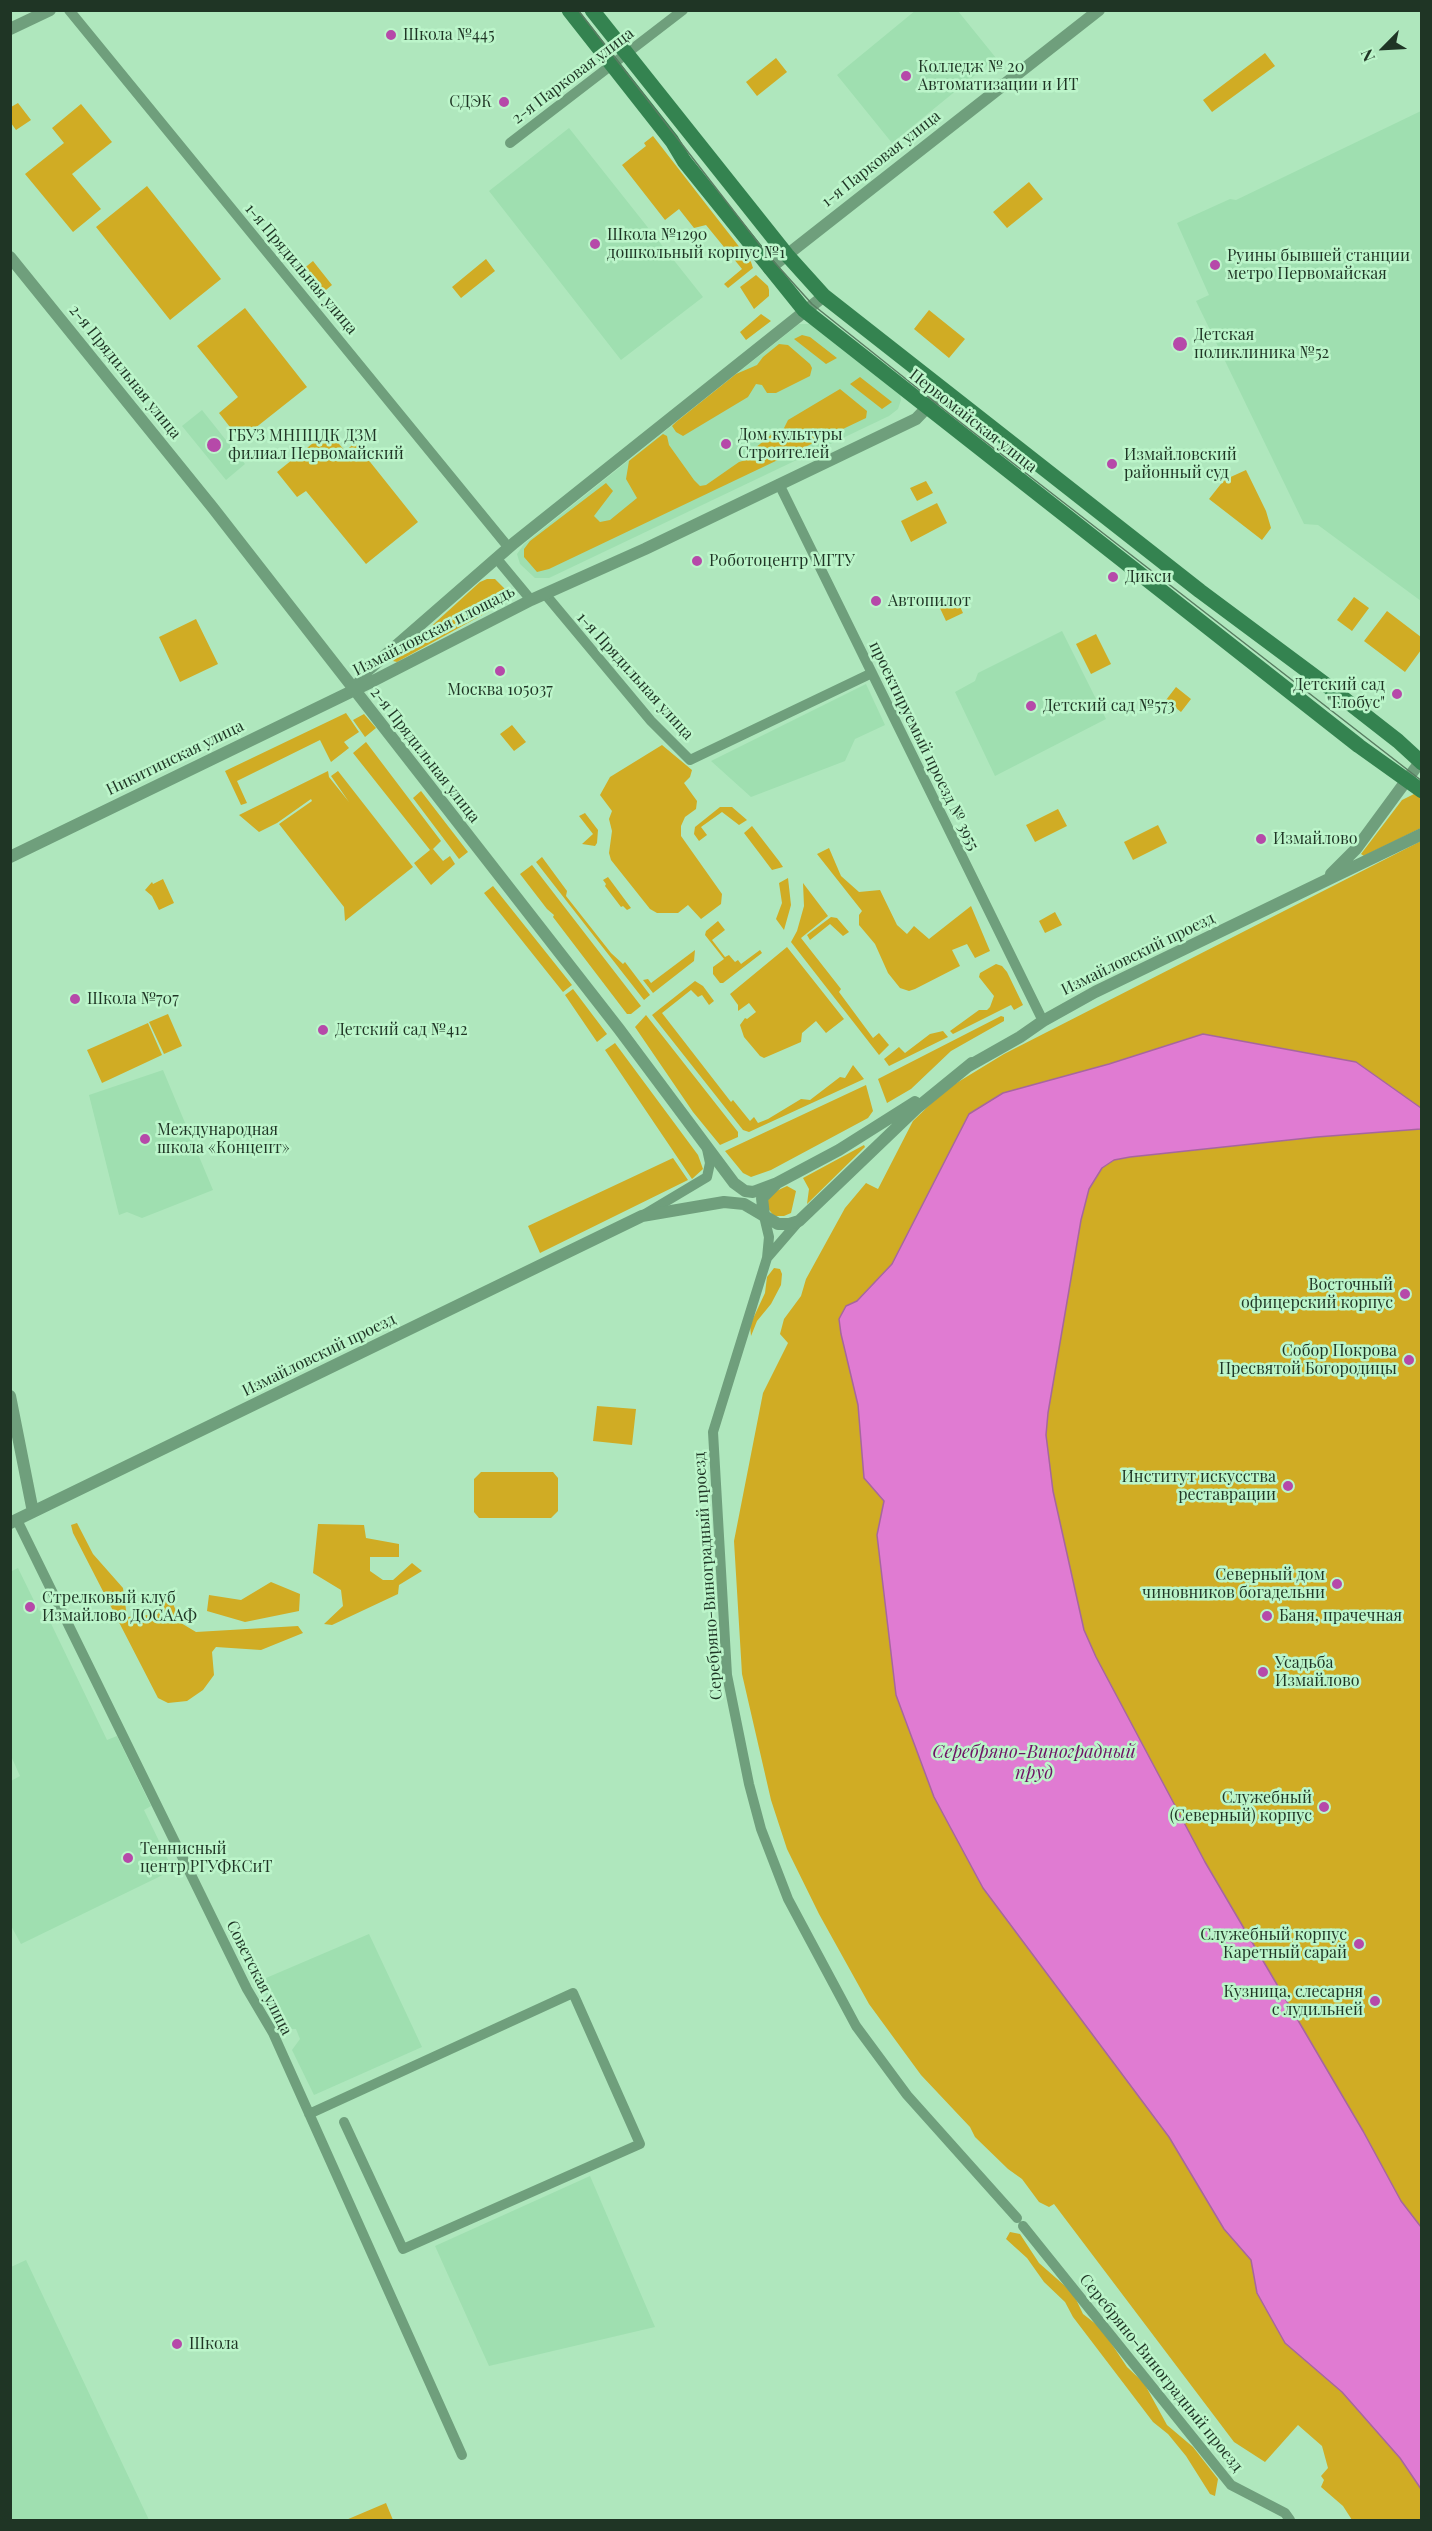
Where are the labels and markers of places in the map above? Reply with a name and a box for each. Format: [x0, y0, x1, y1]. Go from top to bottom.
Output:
place label: Школа №445 [403, 25, 495, 45]
marker: Школа №445 [384, 28, 398, 42]
place label: Колледж № 20 Автоматизации и ИТ [918, 57, 1078, 95]
marker: Колледж № 20 Автоматизации и ИТ [899, 69, 913, 83]
place label: СДЭК [449, 92, 492, 112]
marker: СДЭК [497, 95, 511, 109]
place label: Школа №1290 дошкольный корпус №1 [607, 225, 785, 263]
marker: Школа №1290 дошкольный корпус №1 [588, 237, 602, 251]
place label: Руины бывшей станции метро Первомайская [1227, 246, 1410, 284]
marker: Руины бывшей станции метро Первомайская [1208, 258, 1222, 272]
place label: Детская поликлиника №52 [1194, 325, 1329, 363]
marker: Детская поликлиника №52 [1171, 335, 1189, 353]
place label: Дом культуры Строителей [738, 425, 843, 463]
place label: ГБУЗ МНПЦДК ДЗМ филиал Первомайский [228, 426, 404, 464]
marker: ГБУЗ МНПЦДК ДЗМ филиал Первомайский [205, 436, 223, 454]
marker: Дом культуры Строителей [719, 437, 733, 451]
place label: Измайловский районный суд [1124, 445, 1237, 483]
marker: Измайловский районный суд [1105, 457, 1119, 471]
place label: Роботоцентр МГТУ [709, 551, 855, 571]
marker: Роботоцентр МГТУ [690, 554, 704, 568]
place label: Дикси [1125, 567, 1172, 587]
marker: Дикси [1106, 570, 1120, 584]
place label: Автопилот [888, 591, 971, 611]
marker: Автопилот [869, 594, 883, 608]
marker: Москва 105037 [493, 664, 507, 678]
place label: Детский сад "Глобус" [1293, 675, 1385, 713]
place label: Москва 105037 [447, 680, 553, 700]
marker: Детский сад "Глобус" [1390, 687, 1404, 701]
place label: Детский сад №573 [1043, 696, 1175, 716]
marker: Детский сад №573 [1024, 699, 1038, 713]
place label: Измайлово [1273, 829, 1358, 849]
marker: Измайлово [1254, 832, 1268, 846]
place label: Школа №707 [87, 989, 179, 1009]
marker: Школа №707 [68, 992, 82, 1006]
place label: Детский сад №412 [335, 1020, 468, 1040]
marker: Детский сад №412 [316, 1023, 330, 1037]
place label: Международная школа «Концепт» [157, 1120, 290, 1158]
marker: Международная школа «Концепт» [138, 1132, 152, 1146]
place label: Восточный офицерский корпус [1241, 1275, 1393, 1313]
marker: Восточный офицерский корпус [1398, 1287, 1412, 1301]
place label: Собор Покрова Пресвятой Богородицы [1219, 1341, 1397, 1379]
marker: Собор Покрова Пресвятой Богородицы [1402, 1353, 1416, 1367]
place label: Институт искусства реставрации [1121, 1467, 1276, 1505]
marker: Институт искусства реставрации [1281, 1479, 1295, 1493]
place label: Северный дом чиновников богадельни [1142, 1565, 1325, 1603]
marker: Северный дом чиновников богадельни [1330, 1577, 1344, 1591]
place label: Стрелковый клуб Измайлово ДОСААФ [42, 1588, 197, 1626]
marker: Стрелковый клуб Измайлово ДОСААФ [23, 1600, 37, 1614]
place label: Баня, прачечная [1279, 1606, 1402, 1626]
marker: Баня, прачечная [1260, 1609, 1274, 1623]
place label: Усадьба Измайлово [1275, 1653, 1360, 1691]
marker: Усадьба Измайлово [1256, 1665, 1270, 1679]
place label: Служебный (Северный) корпус [1170, 1788, 1312, 1826]
marker: Служебный (Северный) корпус [1317, 1800, 1331, 1814]
place label: Теннисный центр РГУФКСиТ [140, 1839, 272, 1877]
marker: Теннисный центр РГУФКСиТ [121, 1851, 135, 1865]
place label: Служебный корпус Каретный сарай [1200, 1925, 1347, 1963]
marker: Служебный корпус Каретный сарай [1352, 1937, 1366, 1951]
place label: Кузница, слесарня с лудильней [1223, 1982, 1363, 2020]
marker: Кузница, слесарня с лудильней [1368, 1994, 1382, 2008]
place label: Школа [189, 2334, 239, 2354]
marker: Школа [170, 2337, 184, 2351]

